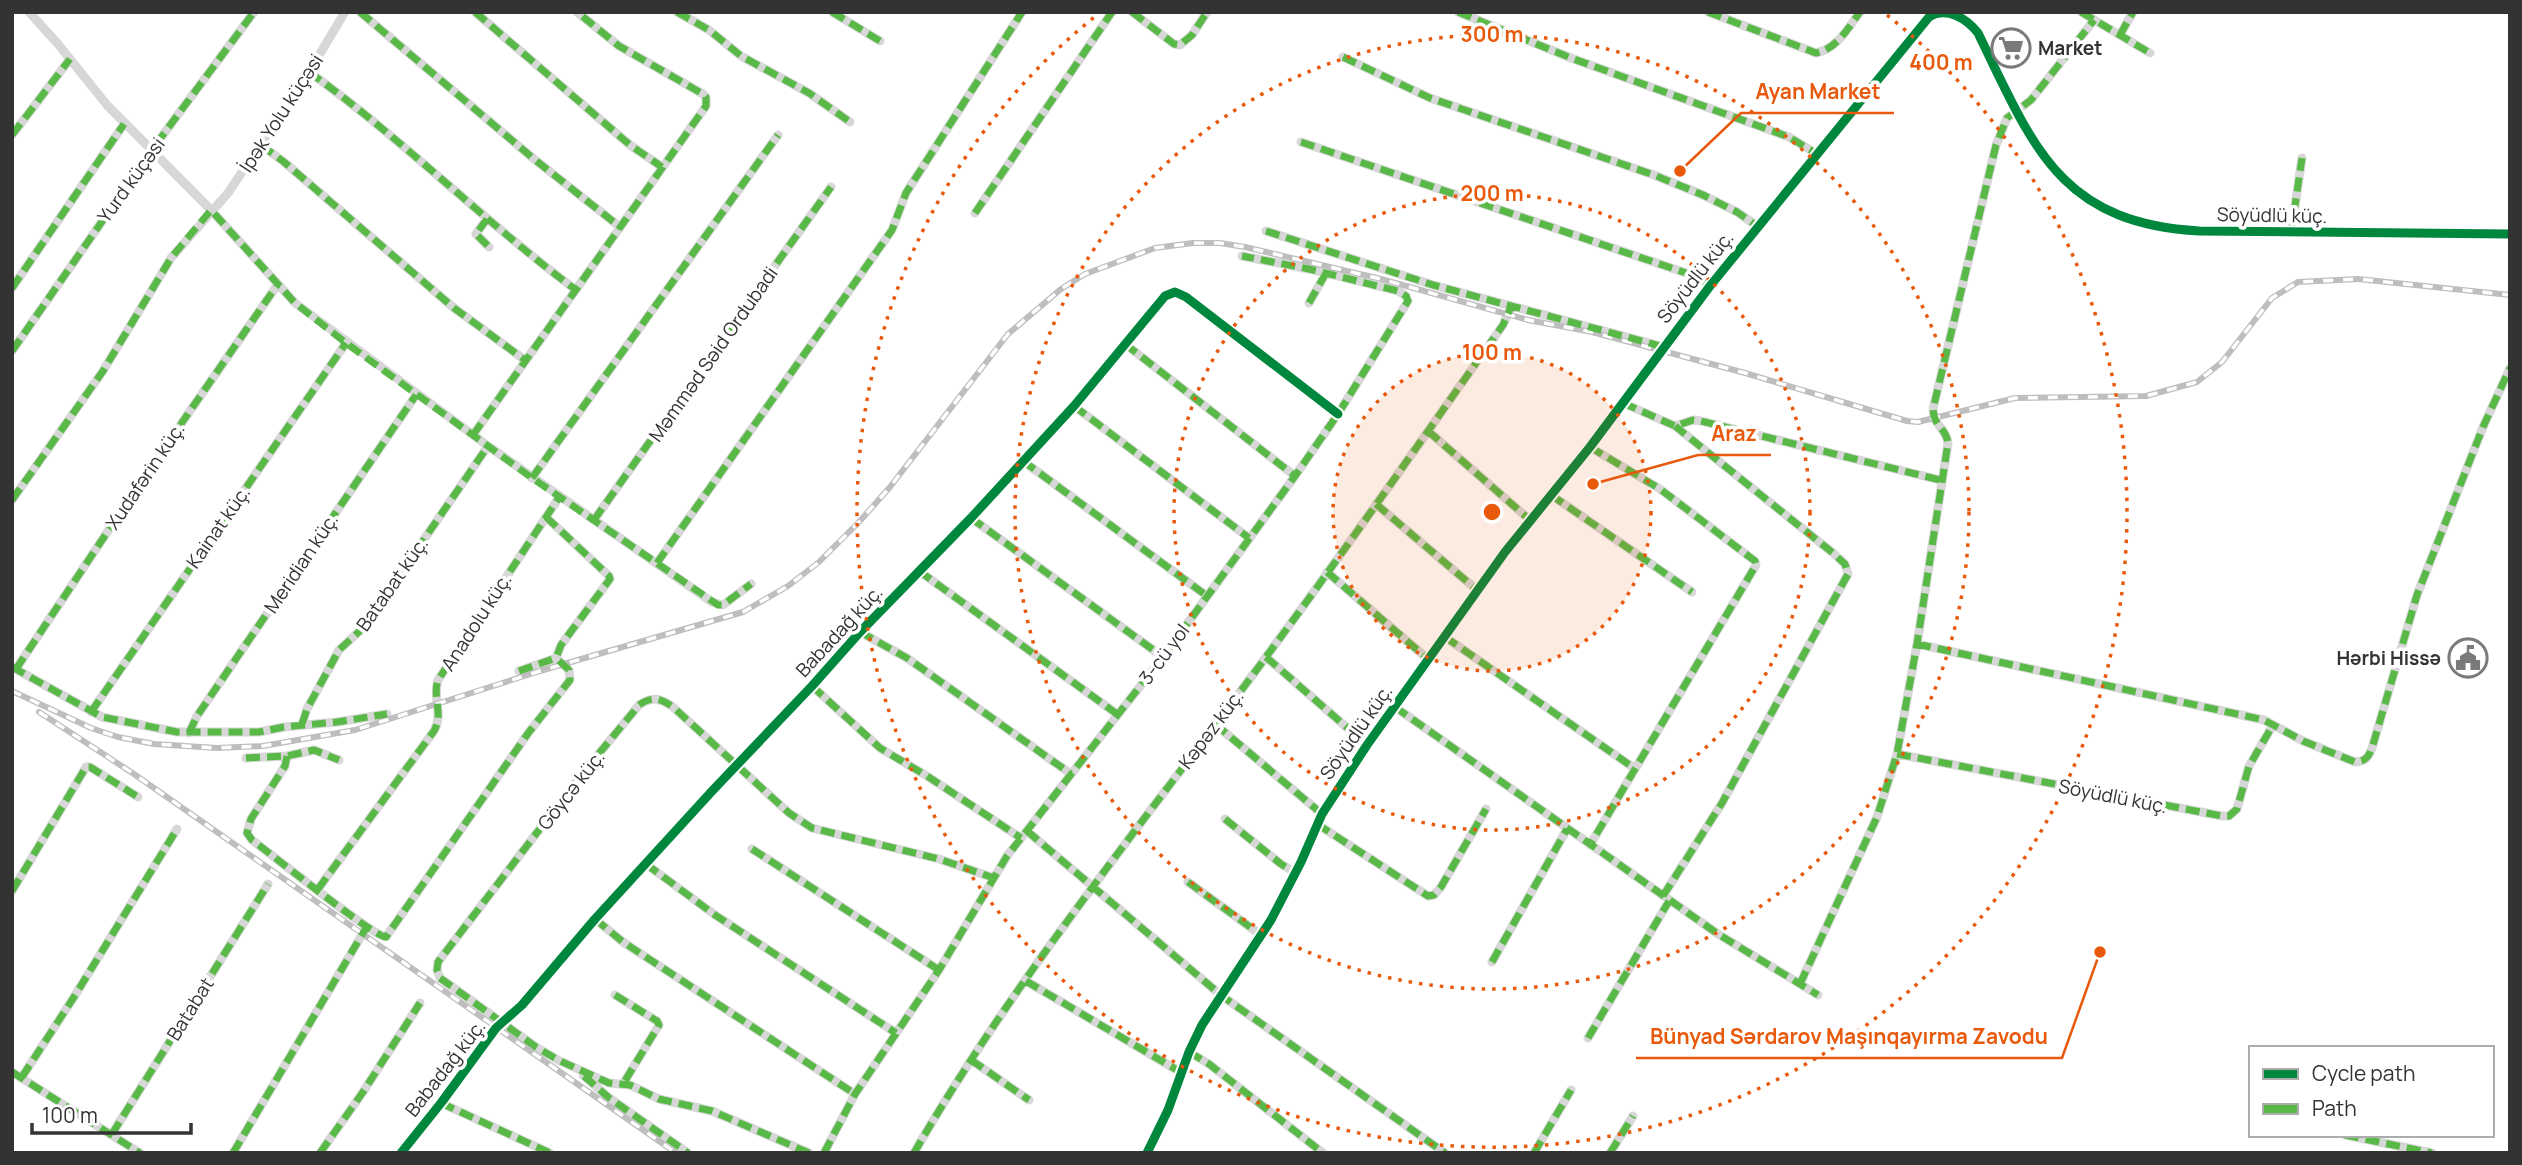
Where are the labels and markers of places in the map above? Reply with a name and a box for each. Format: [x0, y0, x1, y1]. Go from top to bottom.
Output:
supermarket icon: Market [1990, 27, 2032, 69]
place label: Market [2038, 35, 2102, 61]
callout: Ayan Market [1741, 71, 1894, 113]
callout: Araz [1698, 413, 1771, 455]
centre of rings [1480, 500, 1504, 524]
public building icon: Hərbi Hissə [2447, 637, 2489, 679]
place label: Hərbi Hissə [2336, 645, 2441, 671]
callout: Bünyad Sərdarov Maşınqayırma Zavodu [1636, 1016, 2062, 1058]

